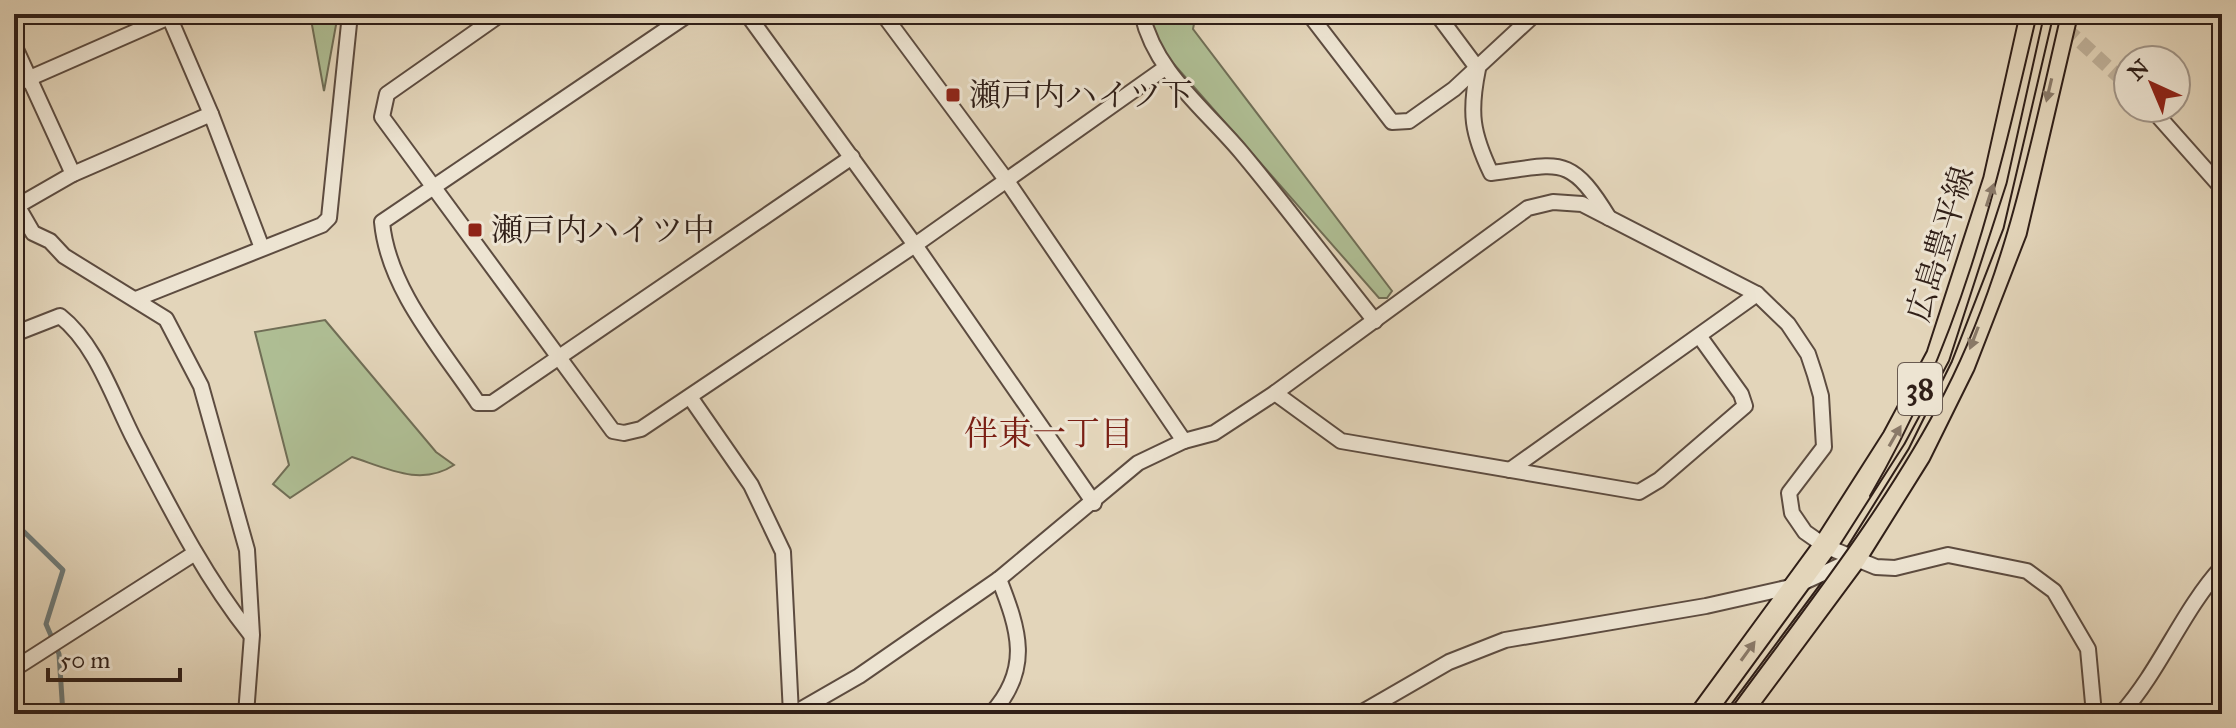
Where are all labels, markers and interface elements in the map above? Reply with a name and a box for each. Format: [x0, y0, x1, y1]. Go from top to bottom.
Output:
north arrow [2112, 44, 2192, 124]
text: N [2122, 54, 2155, 86]
place label: 瀬戸内ハイツ下 [969, 76, 1193, 115]
one-way arrow [2042, 78, 2054, 103]
marker: 瀬戸内ハイツ下 [944, 86, 962, 104]
street label: 広島豊平線 [1898, 162, 1983, 326]
one-way arrow [1984, 183, 1997, 207]
place label: 瀬戸内ハイツ中 [491, 211, 715, 250]
marker: 瀬戸内ハイツ中 [466, 221, 484, 239]
one-way arrow [1967, 326, 1980, 350]
road number: 38 [1898, 363, 1942, 415]
district label: 伴東一丁目 [964, 413, 1134, 454]
one-way arrow [1887, 425, 1901, 447]
scale bar [48, 632, 180, 682]
one-way arrow [1740, 640, 1756, 662]
text: 50 m [60, 645, 110, 675]

